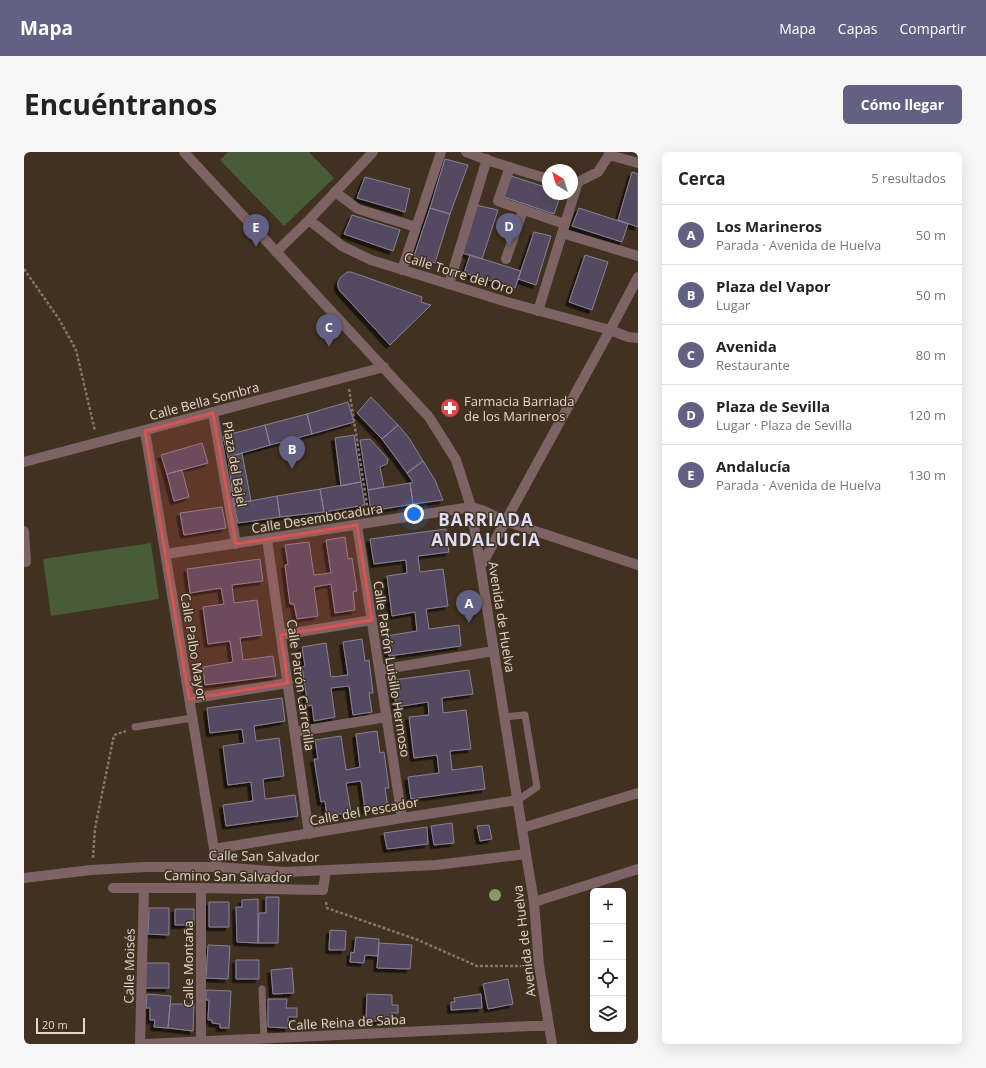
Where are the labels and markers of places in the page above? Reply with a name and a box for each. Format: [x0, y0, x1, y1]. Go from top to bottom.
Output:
pin: D [496, 213, 522, 246]
pin: E [243, 214, 269, 247]
pin: C [316, 314, 342, 347]
place label: Farmacia Barriada de los Marineros [464, 392, 575, 425]
pharmacy icon: Farmacia Barriada de los Marineros [439, 397, 461, 419]
pin: B [279, 436, 305, 469]
pin: A [456, 590, 482, 623]

